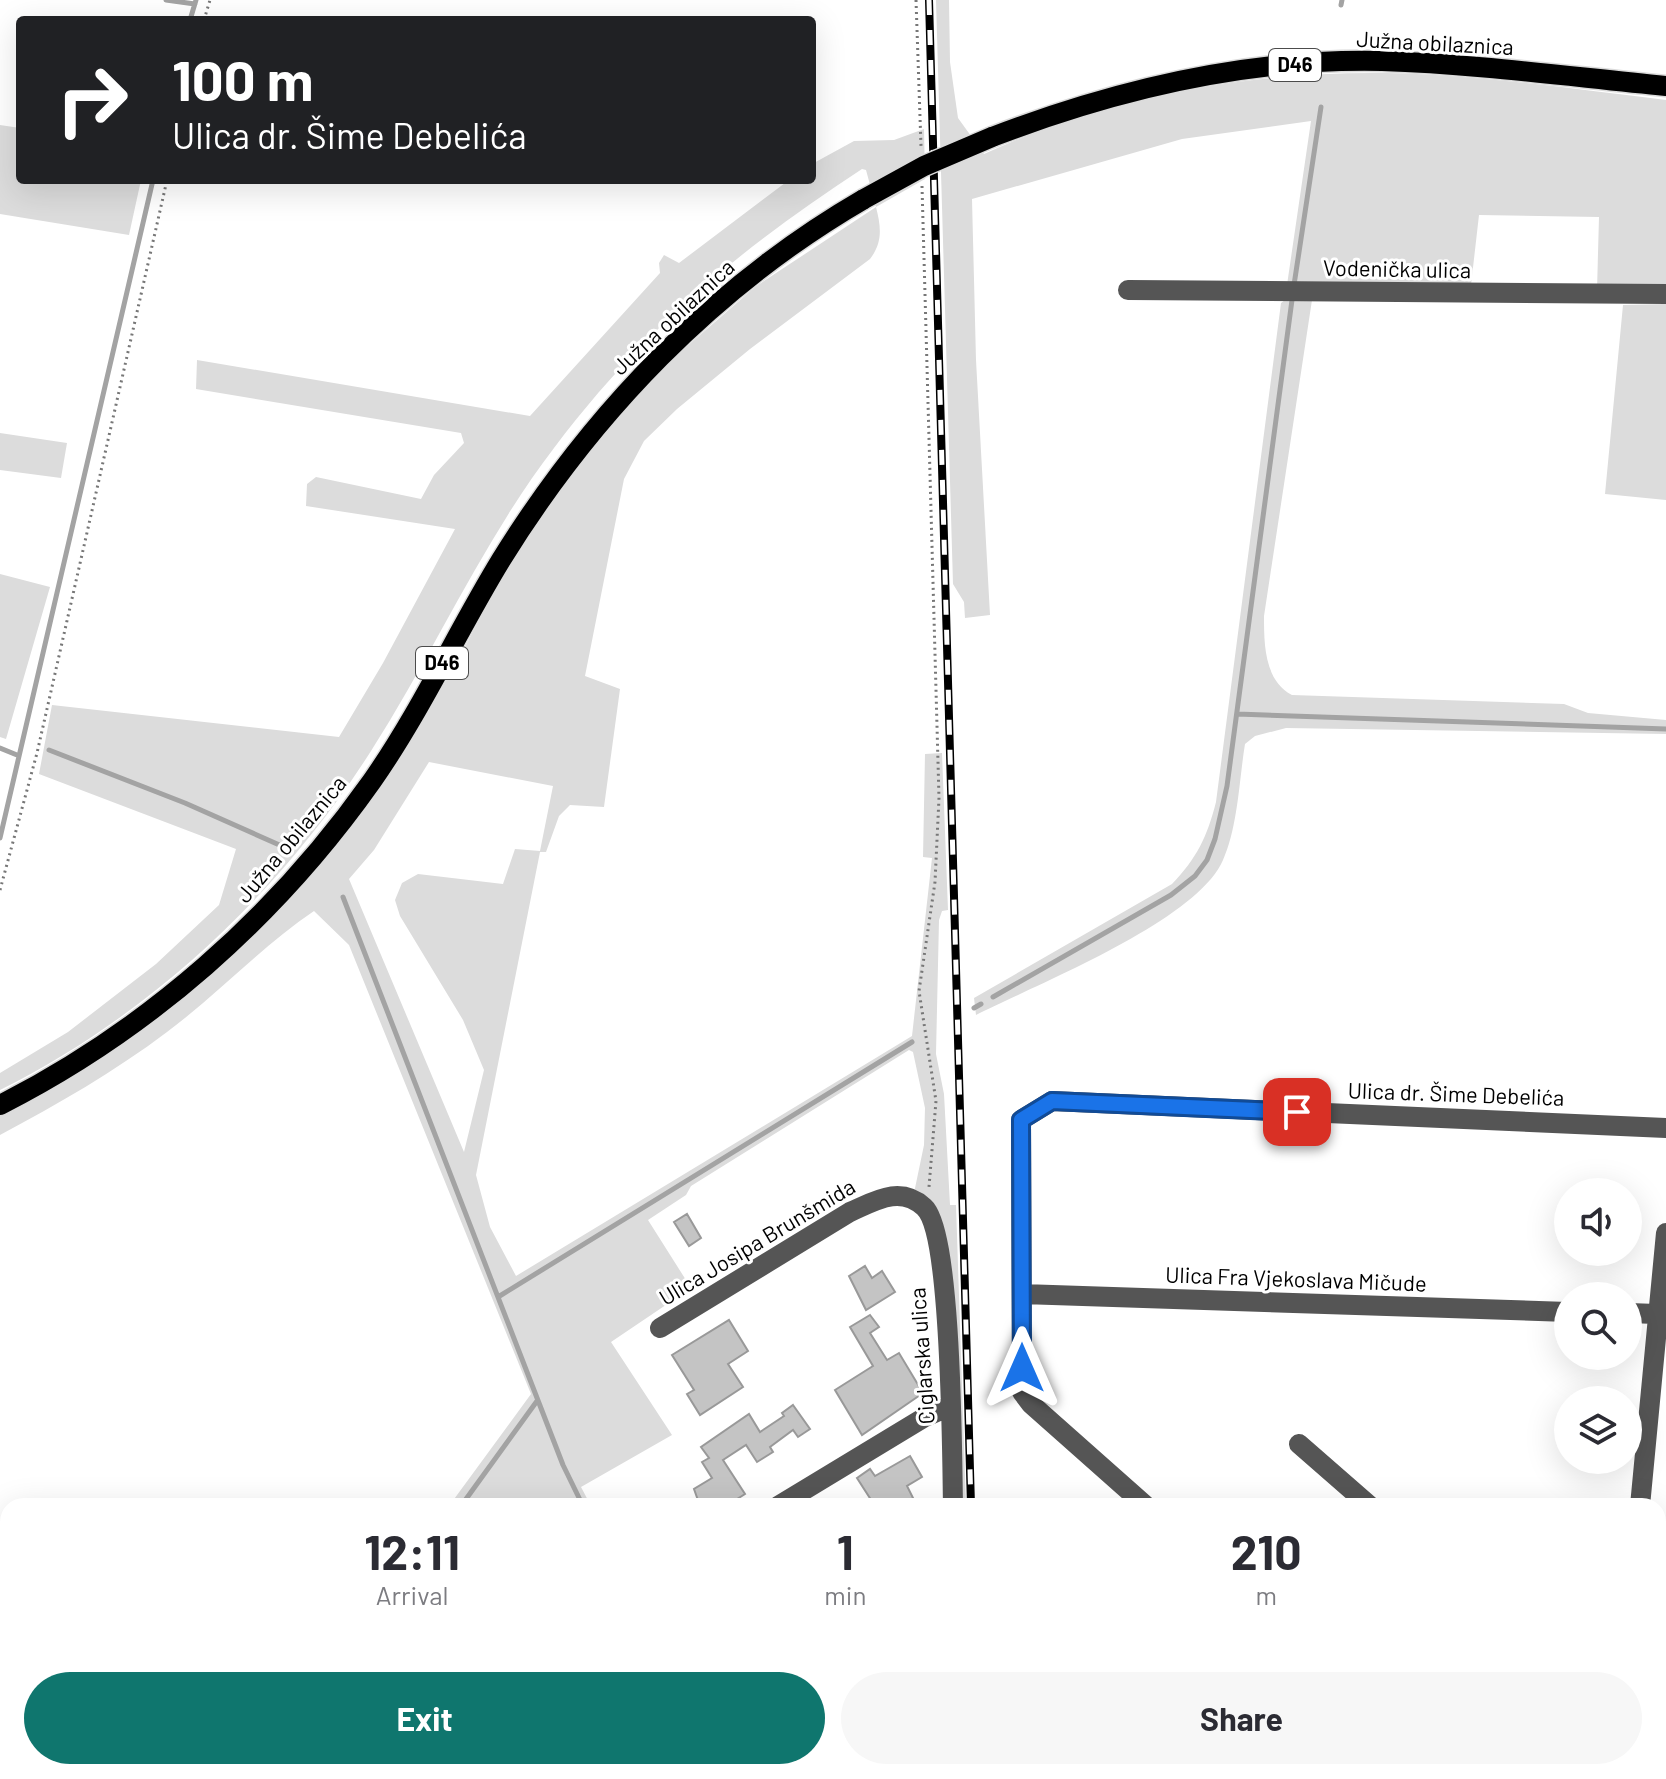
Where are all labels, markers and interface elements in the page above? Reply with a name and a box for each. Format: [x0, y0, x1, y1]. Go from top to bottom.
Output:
street label: Južna obilaznica [1356, 25, 1514, 59]
text: 100 m [172, 45, 314, 112]
icon: right [40, 48, 144, 152]
road number: D46 [1269, 49, 1321, 81]
text: Ulica dr. Šime Debelića [172, 113, 527, 156]
street label: Južna obilaznica [606, 253, 739, 380]
street label: Vodenička ulica [1323, 254, 1471, 282]
road number: D46 [416, 647, 468, 679]
street label: Južna obilaznica [230, 770, 351, 907]
street label: Ulica dr. Šime Debelića [1347, 1076, 1565, 1110]
pin [1263, 1078, 1331, 1146]
icon: arrive [1275, 1090, 1319, 1134]
street label: Ulica Josipa Brunšmida [654, 1172, 859, 1310]
map controls [1554, 1178, 1642, 1474]
button: sound [1554, 1178, 1642, 1266]
street label: Ulica Fra Vjekoslava Mičude [1165, 1260, 1427, 1296]
button: search [1554, 1282, 1642, 1370]
street label: Ciglarska ulica [903, 1287, 939, 1425]
position arrow [980, 1326, 1064, 1410]
button: layers [1554, 1386, 1642, 1474]
text: 12:11 [364, 1522, 460, 1580]
text: 1 [837, 1522, 854, 1580]
text: 210 [1231, 1522, 1302, 1580]
text: Arrival [376, 1579, 448, 1610]
text: min [824, 1579, 866, 1610]
text: m [1255, 1579, 1277, 1610]
button: Exit [24, 1672, 825, 1764]
button: Share [841, 1672, 1642, 1764]

